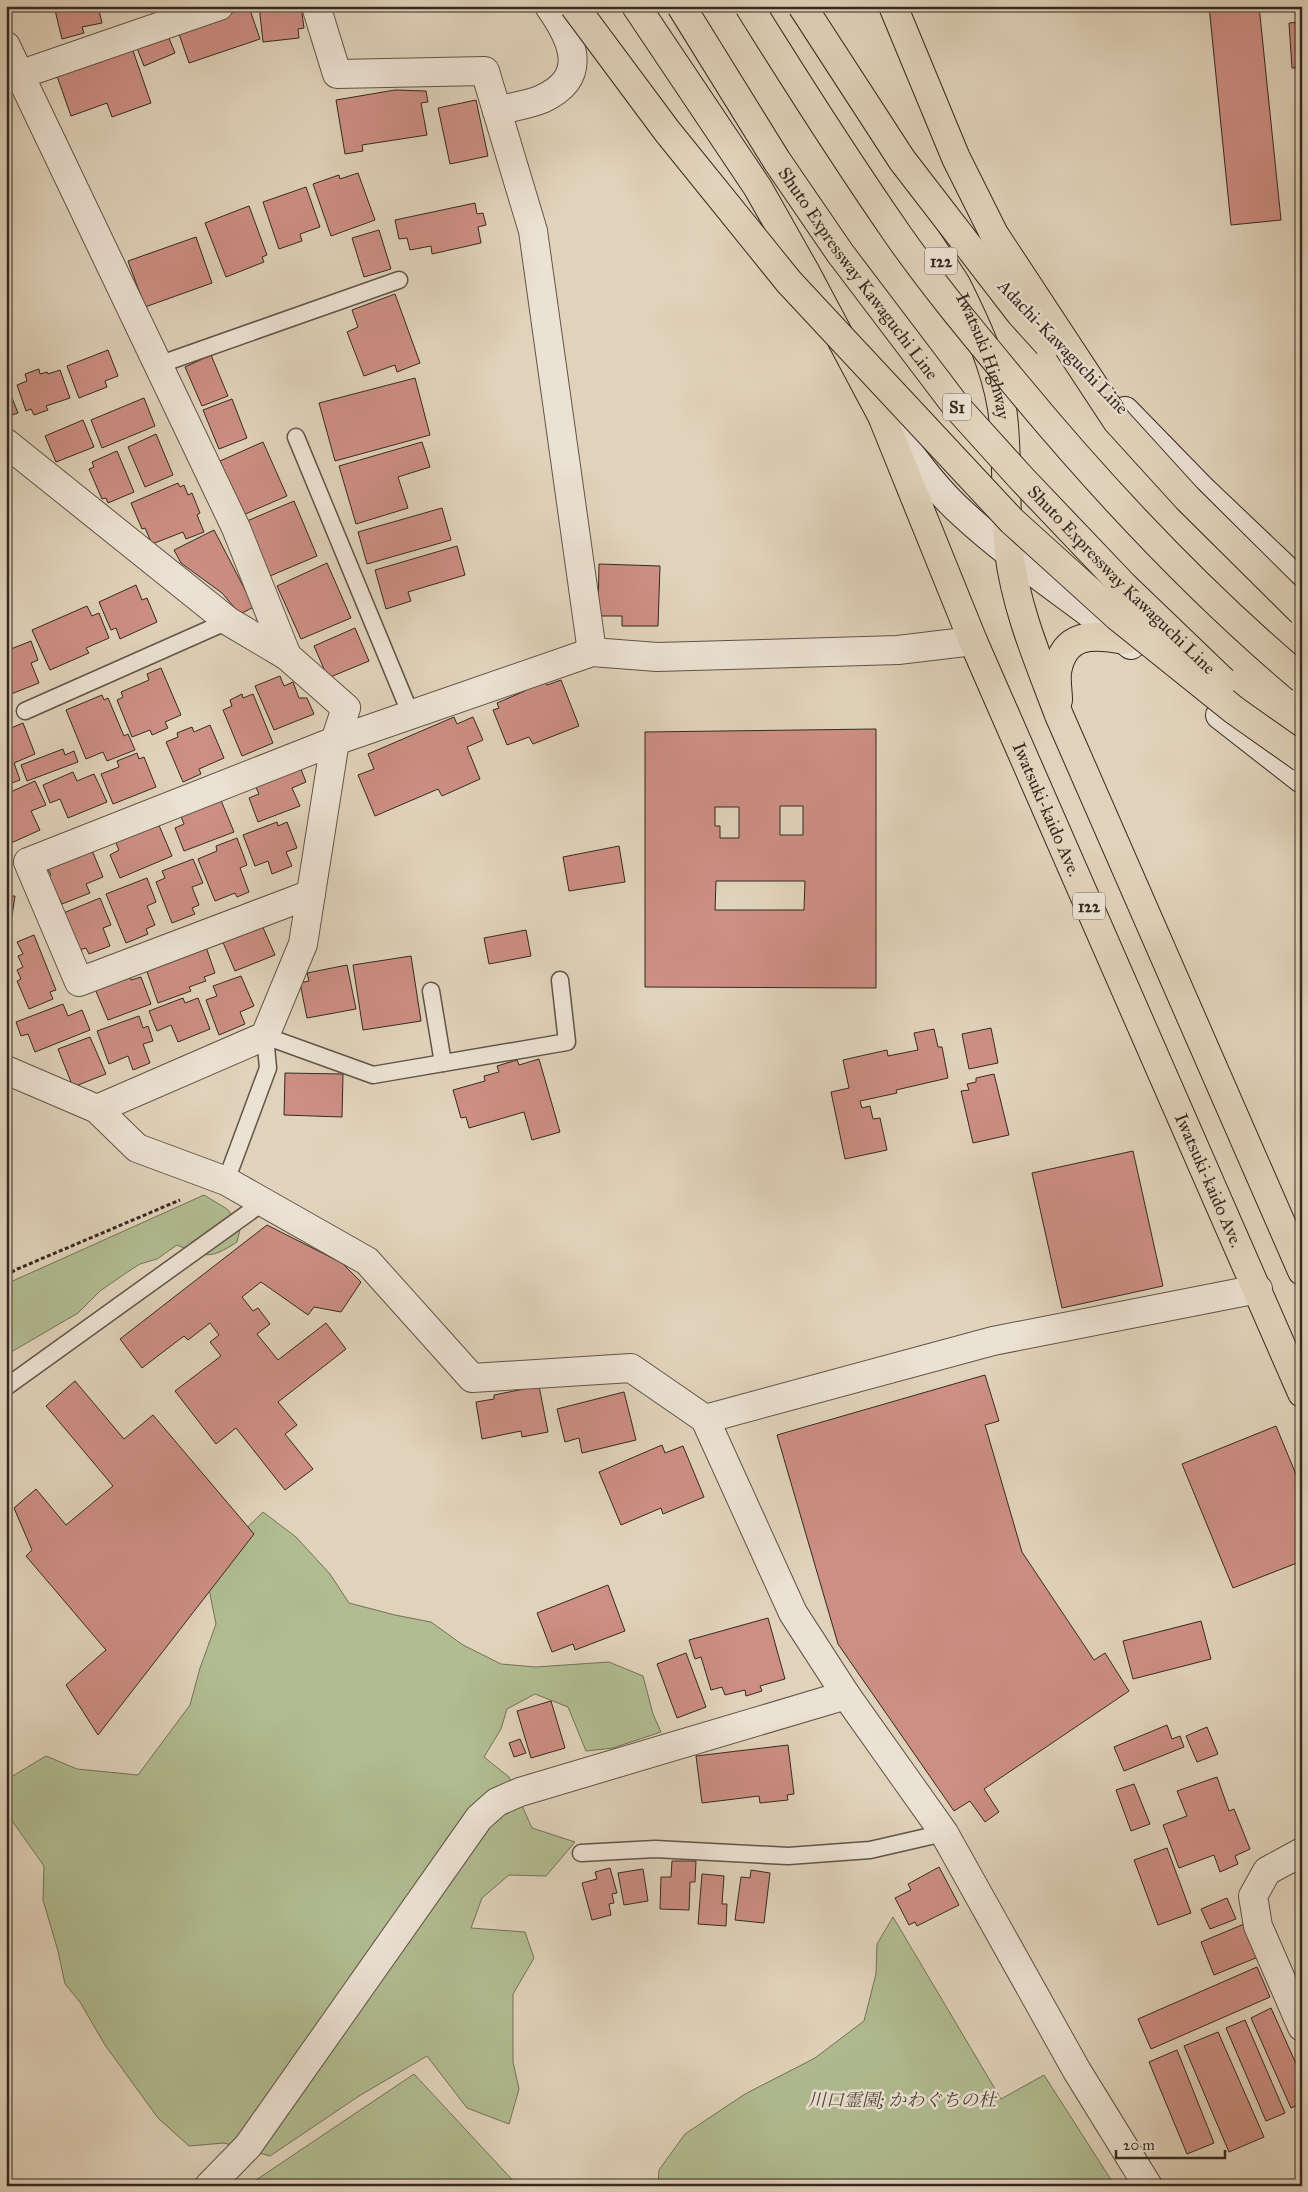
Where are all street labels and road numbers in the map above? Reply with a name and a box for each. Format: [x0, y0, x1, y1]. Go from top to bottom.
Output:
street label: Shuto Expressway Kawaguchi Line [773, 163, 943, 384]
road number: 122 [925, 248, 957, 274]
street label: Adachi-Kawaguchi Line [992, 275, 1133, 419]
street label: Iwatsuki Highway [951, 289, 1014, 421]
road number: S1 [943, 394, 971, 421]
street label: Shuto Expressway Kawaguchi Line [1023, 481, 1220, 679]
street label: Iwatsuki-kaido Ave. [1008, 739, 1086, 880]
road number: 122 [1073, 892, 1105, 919]
street label: Iwatsuki-kaido Ave. [1170, 1110, 1248, 1251]

